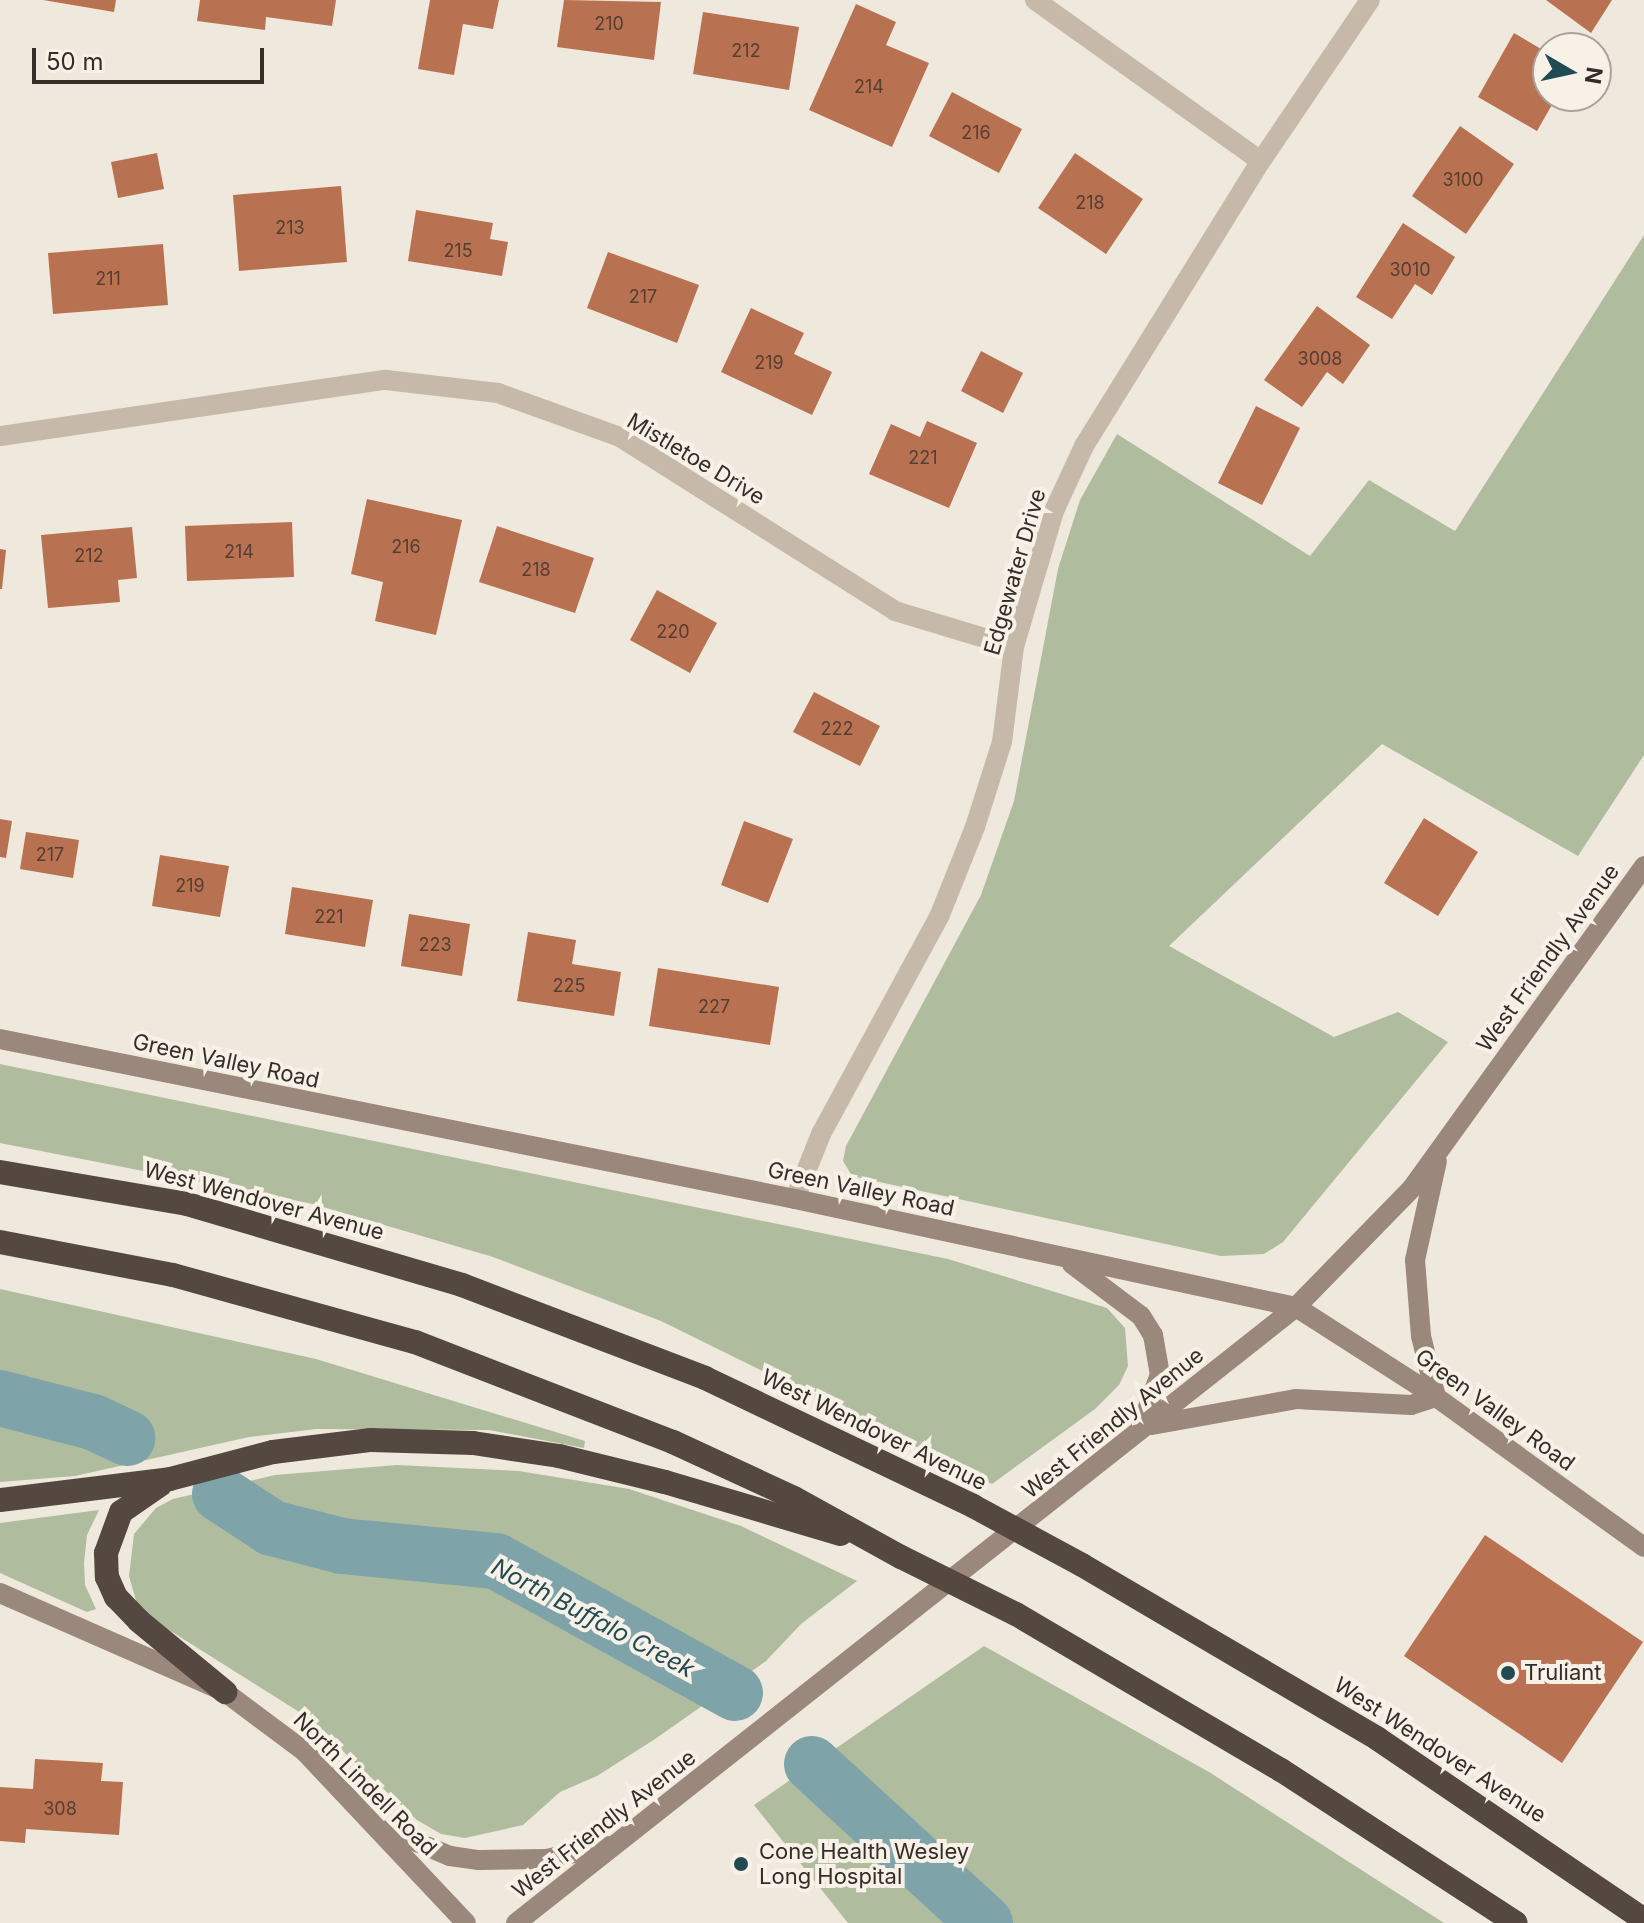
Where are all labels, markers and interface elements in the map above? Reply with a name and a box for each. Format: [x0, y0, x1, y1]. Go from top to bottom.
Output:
house number: 210 [594, 13, 624, 35]
scale bar [36, 32, 268, 82]
north arrow [1532, 32, 1612, 112]
house number: 212 [731, 40, 761, 62]
text: 50 m [46, 47, 104, 76]
text: N [1580, 65, 1608, 86]
house number: 214 [854, 76, 884, 98]
house number: 216 [961, 122, 991, 144]
house number: 3100 [1442, 169, 1484, 191]
house number: 218 [1075, 192, 1105, 214]
house number: 213 [275, 217, 305, 239]
house number: 215 [443, 240, 473, 262]
house number: 3010 [1389, 259, 1431, 281]
house number: 211 [95, 268, 121, 290]
house number: 217 [629, 286, 657, 308]
house number: 3008 [1298, 348, 1342, 370]
house number: 219 [754, 352, 784, 374]
street label: Mistletoe Drive [622, 408, 770, 510]
house number: 221 [908, 447, 938, 469]
street label: Edgewater Drive [979, 486, 1051, 658]
house number: 216 [391, 536, 421, 558]
house number: 214 [224, 541, 254, 563]
house number: 212 [74, 545, 104, 567]
house number: 218 [521, 559, 551, 581]
house number: 220 [656, 621, 690, 643]
house number: 222 [821, 718, 853, 740]
house number: 217 [36, 844, 64, 866]
street label: West Friendly Avenue [1471, 859, 1625, 1057]
house number: 219 [175, 875, 205, 897]
house number: 221 [314, 906, 344, 928]
house number: 223 [418, 934, 452, 956]
house number: 225 [553, 975, 585, 997]
house number: 227 [698, 996, 730, 1018]
street label: Green Valley Road [130, 1028, 322, 1094]
street label: West Wendover Avenue [141, 1156, 387, 1246]
street label: Green Valley Road [765, 1156, 957, 1222]
street label: West Friendly Avenue [1017, 1342, 1209, 1504]
street label: Green Valley Road [1410, 1343, 1580, 1477]
street label: West Wendover Avenue [757, 1364, 991, 1496]
water label: North Buffalo Creek [487, 1552, 699, 1684]
place label: Truliant [1524, 1660, 1601, 1686]
marker: Truliant [1499, 1664, 1517, 1682]
street label: West Wendover Avenue [1329, 1672, 1551, 1828]
street label: North Lindell Road [288, 1707, 442, 1861]
street label: West Friendly Avenue [507, 1744, 701, 1904]
house number: 308 [43, 1798, 77, 1820]
place label: Cone Health Wesley Long Hospital [759, 1838, 969, 1890]
marker: Cone Health Wesley Long Hospital [730, 1853, 752, 1875]

